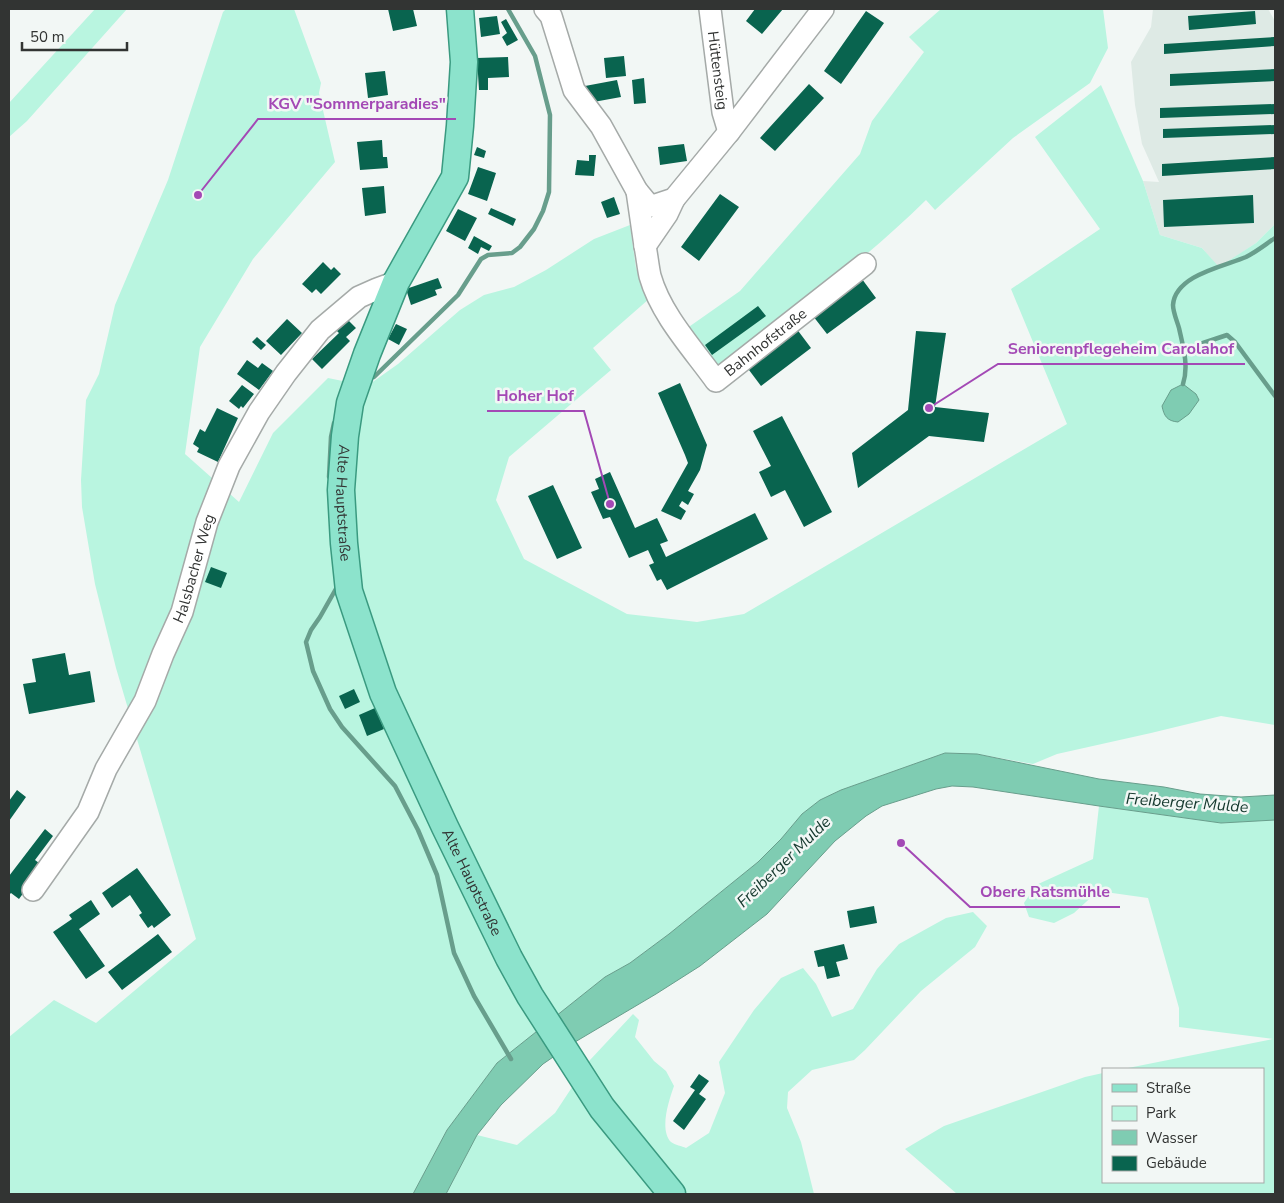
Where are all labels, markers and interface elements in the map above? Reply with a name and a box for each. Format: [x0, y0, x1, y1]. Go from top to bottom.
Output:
scale bar [22, 20, 128, 52]
text: 50 m [30, 27, 65, 47]
street label: Hüttensteig [703, 30, 733, 111]
callout: KGV "Sommerparadies" [258, 88, 456, 119]
text: KGV "Sommerparadies" [268, 93, 446, 115]
street label: Bahnhofstraße [720, 304, 811, 381]
callout: Seniorenpflegeheim Carolahof [998, 333, 1245, 364]
text: Seniorenpflegeheim Carolahof [1008, 338, 1235, 360]
callout: Hoher Hof [487, 380, 584, 411]
text: Hoher Hof [496, 385, 575, 407]
street label: Alte Hauptstraße [331, 444, 356, 562]
street label: Halsbacher Weg [168, 511, 219, 626]
water label: Freiberger Mulde [1125, 788, 1250, 818]
water label: Freiberger Mulde [732, 811, 836, 913]
street label: Alte Hauptstraße [437, 825, 507, 939]
callout: Obere Ratsmühle [970, 876, 1120, 907]
text: Obere Ratsmühle [980, 881, 1110, 903]
legend [1102, 1068, 1264, 1183]
text: Straße [1146, 1078, 1191, 1098]
text: Park [1146, 1103, 1176, 1123]
text: Wasser [1146, 1128, 1198, 1148]
text: Gebäude [1146, 1153, 1207, 1173]

